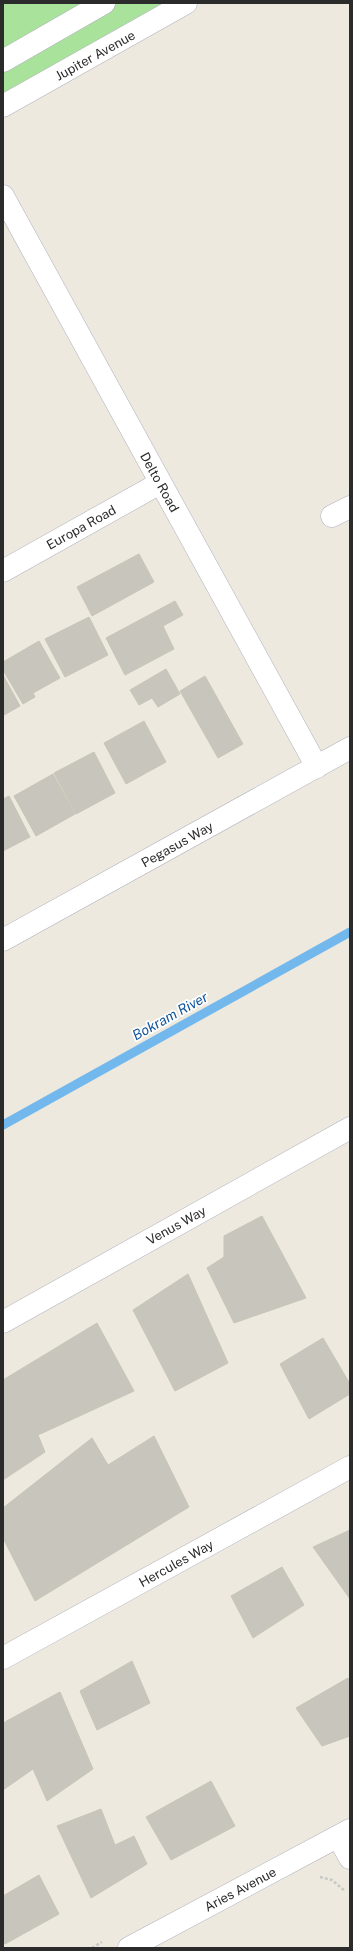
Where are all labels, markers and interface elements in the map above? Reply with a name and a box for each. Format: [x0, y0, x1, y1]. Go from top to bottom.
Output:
street label: Jupiter Avenue [53, 27, 138, 84]
street label: Delto Road [137, 450, 182, 515]
street label: Europa Road [44, 502, 118, 553]
street label: Pegasus Way [139, 819, 216, 870]
water label: Bokram River [130, 988, 211, 1043]
street label: Venus Way [144, 1203, 209, 1248]
street label: Hercules Way [136, 1537, 216, 1590]
street label: Aries Avenue [202, 1864, 279, 1915]

